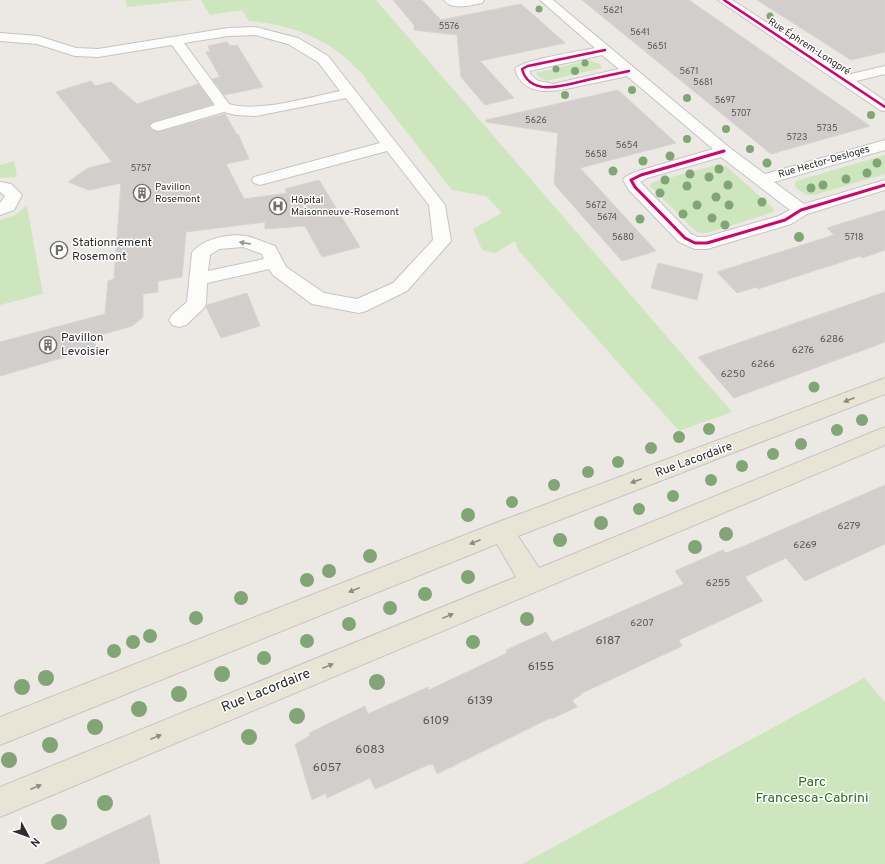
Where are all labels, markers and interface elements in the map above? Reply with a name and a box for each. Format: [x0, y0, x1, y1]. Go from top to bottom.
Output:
house number: 5621 [603, 5, 623, 16]
street label: Rue Éphrem-Longpré [765, 15, 853, 79]
house number: 5576 [439, 21, 459, 32]
house number: 5641 [630, 27, 650, 38]
house number: 5651 [647, 41, 667, 52]
house number: 5671 [680, 66, 699, 77]
house number: 5681 [693, 77, 713, 88]
house number: 5697 [715, 95, 736, 106]
house number: 5707 [731, 108, 751, 119]
house number: 5626 [525, 115, 547, 126]
house number: 5735 [816, 123, 838, 134]
house number: 5723 [787, 132, 808, 143]
house number: 5654 [616, 140, 639, 151]
street label: Rue Hector-Desloges [777, 143, 872, 181]
house number: 5658 [585, 149, 607, 160]
house number: 5757 [131, 163, 151, 174]
place label: Pavillon Rosemont [155, 181, 201, 206]
building icon: Pavillon Rosemont [132, 183, 152, 203]
place label: Hôpital Maisonneuve-Rosemont [291, 194, 399, 219]
hospital icon: Hôpital Maisonneuve-Rosemont [268, 196, 288, 216]
house number: 5672 [586, 200, 606, 211]
house number: 5674 [597, 212, 617, 223]
house number: 5680 [612, 232, 634, 243]
house number: 5718 [844, 232, 864, 243]
place label: Stationnement Rosemont [72, 235, 152, 265]
parking icon: Stationnement Rosemont [49, 240, 69, 260]
one-way arrow [239, 240, 251, 246]
place label: Pavillon Levoisier [61, 330, 110, 360]
house number: 6286 [820, 333, 844, 346]
building icon: Pavillon Levoisier [38, 335, 58, 355]
house number: 6276 [792, 344, 814, 357]
house number: 6266 [751, 358, 775, 371]
house number: 6250 [721, 368, 745, 381]
one-way arrow [842, 398, 854, 404]
street label: Rue Lacordaire [653, 439, 735, 481]
one-way arrow [629, 479, 641, 485]
house number: 6279 [837, 520, 861, 533]
one-way arrow [469, 539, 480, 545]
house number: 6269 [793, 539, 817, 552]
house number: 6255 [706, 577, 730, 590]
one-way arrow [347, 588, 359, 594]
one-way arrow [443, 613, 454, 619]
house number: 6207 [630, 617, 654, 630]
house number: 6187 [595, 633, 621, 649]
house number: 6155 [528, 659, 554, 675]
one-way arrow [322, 662, 334, 669]
street label: Rue Lacordaire [219, 665, 313, 717]
house number: 6139 [467, 693, 493, 709]
house number: 6109 [423, 713, 449, 729]
one-way arrow [151, 734, 162, 740]
house number: 6083 [355, 742, 385, 758]
house number: 6057 [313, 760, 341, 776]
park label: Parc Francesca-Cabrini [756, 774, 868, 807]
one-way arrow [30, 783, 42, 790]
north arrow [8, 816, 48, 856]
text: N [27, 834, 43, 849]

